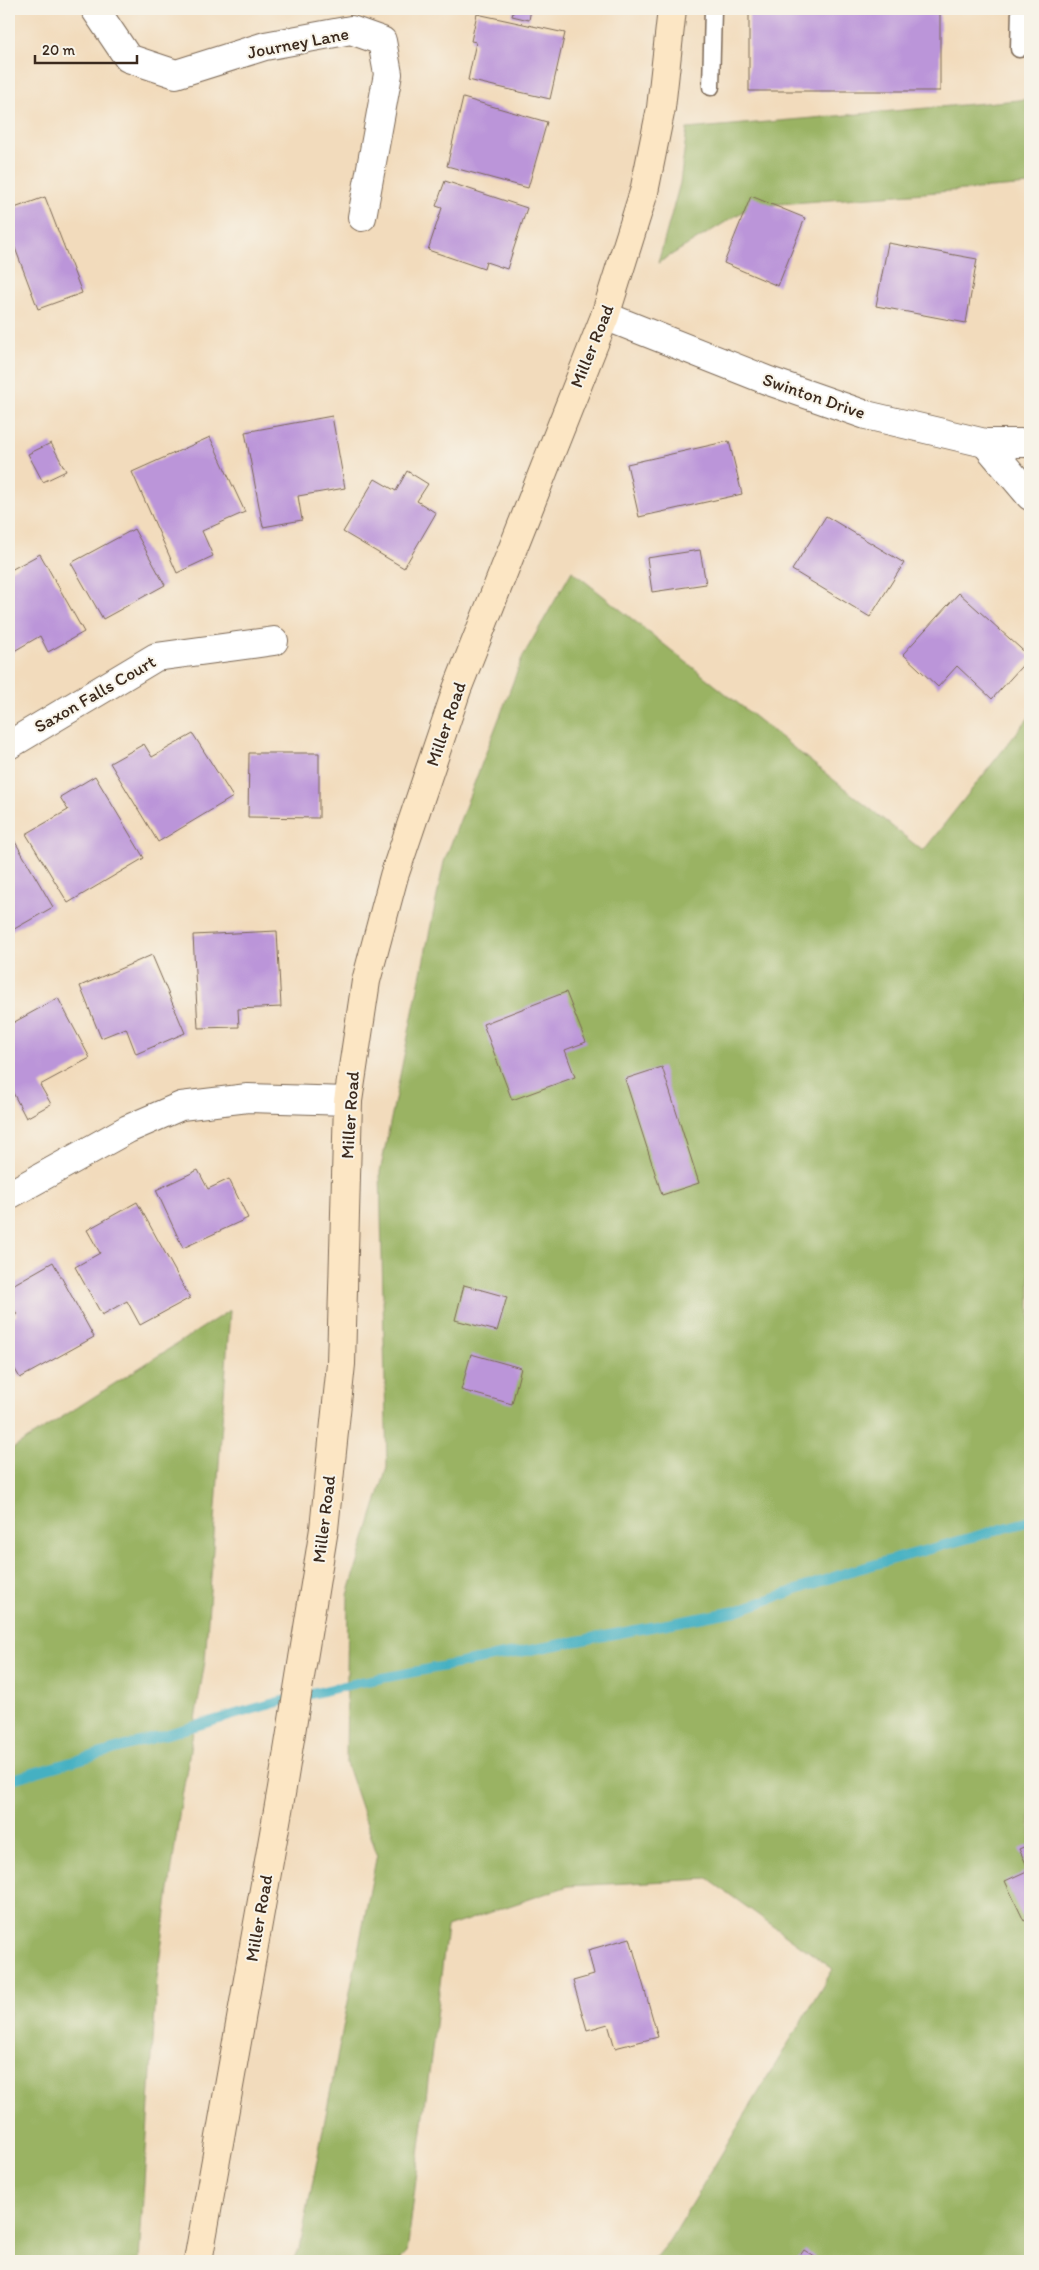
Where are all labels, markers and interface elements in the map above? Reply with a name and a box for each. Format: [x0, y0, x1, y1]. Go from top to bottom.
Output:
street label: Journey Lane [246, 22, 350, 64]
scale bar [35, 32, 138, 64]
text: 20 m [42, 41, 76, 59]
street label: Miller Road [565, 301, 619, 391]
street label: Swinton Drive [760, 368, 868, 424]
street label: Saxon Falls Court [30, 650, 160, 738]
street label: Miller Road [421, 679, 471, 769]
street label: Miller Road [336, 1070, 364, 1160]
street label: Miller Road [308, 1474, 340, 1564]
street label: Miller Road [241, 1873, 277, 1963]

